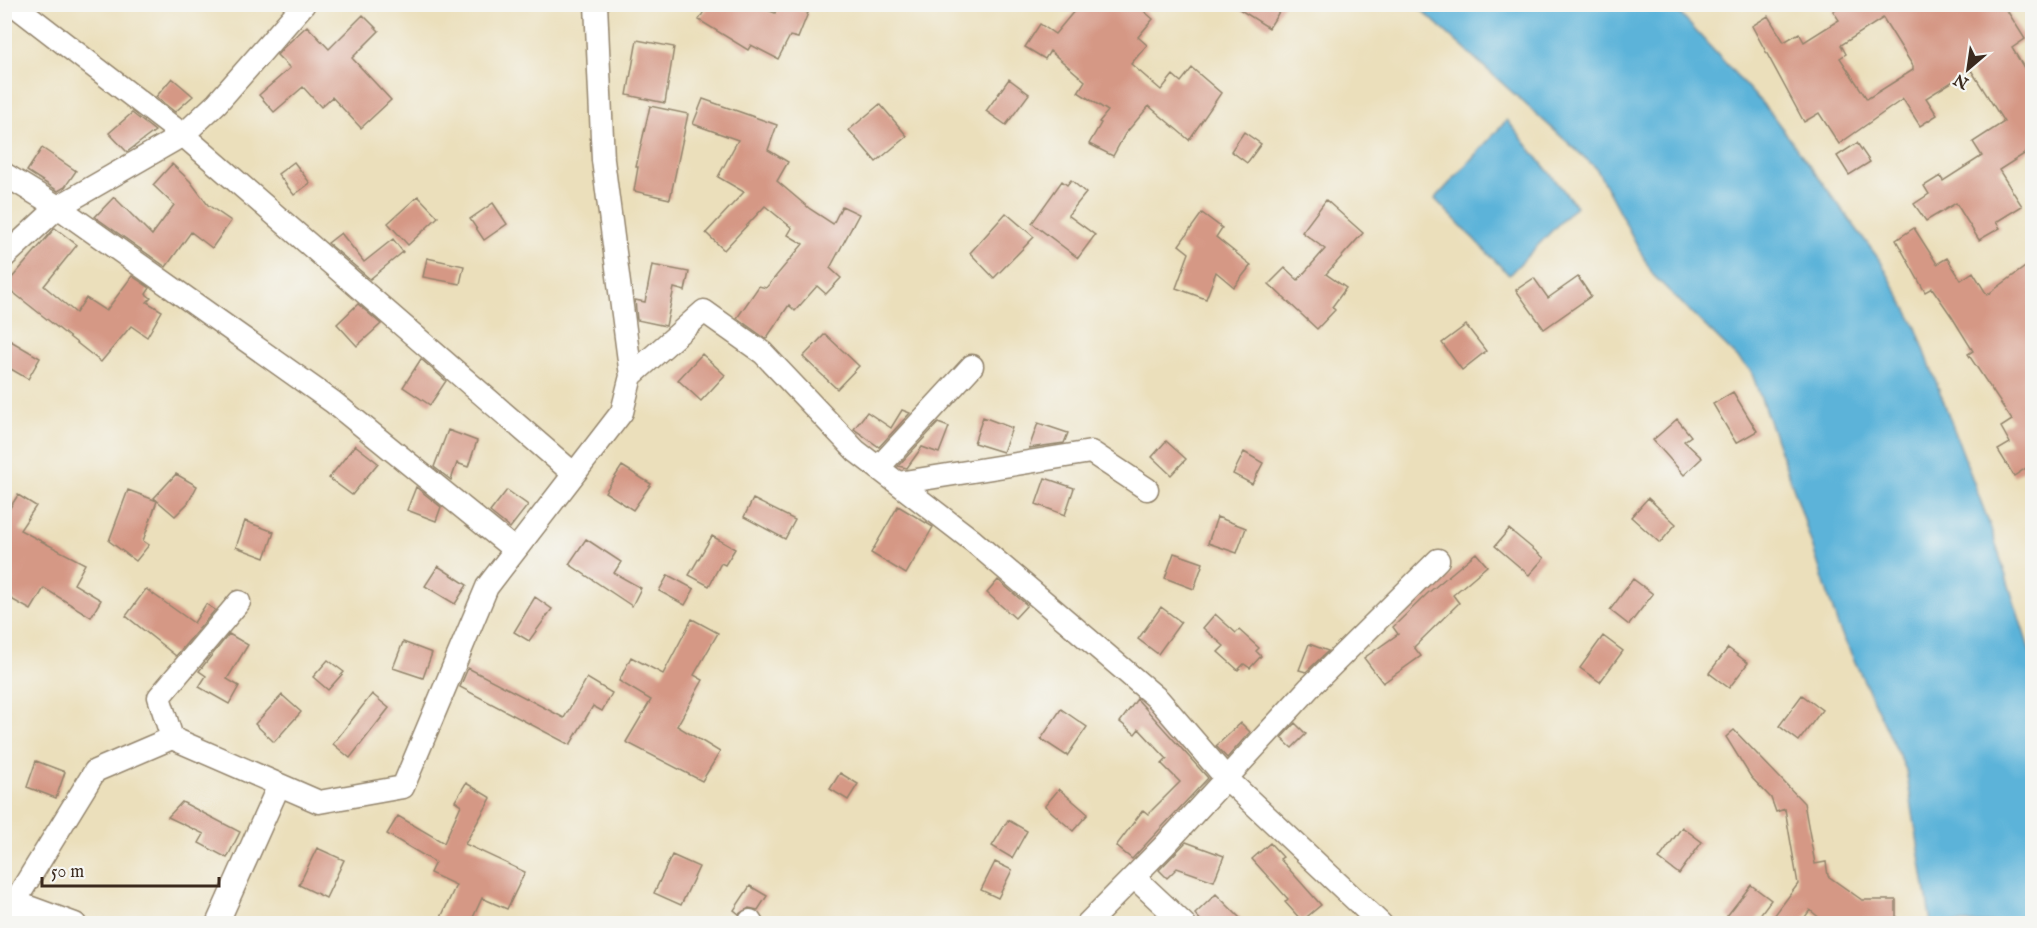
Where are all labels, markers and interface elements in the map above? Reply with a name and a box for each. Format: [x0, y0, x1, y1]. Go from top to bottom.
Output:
north arrow [1938, 39, 1998, 99]
text: N [1951, 68, 1973, 93]
scale bar [42, 850, 219, 888]
text: 50 m [51, 861, 84, 884]

